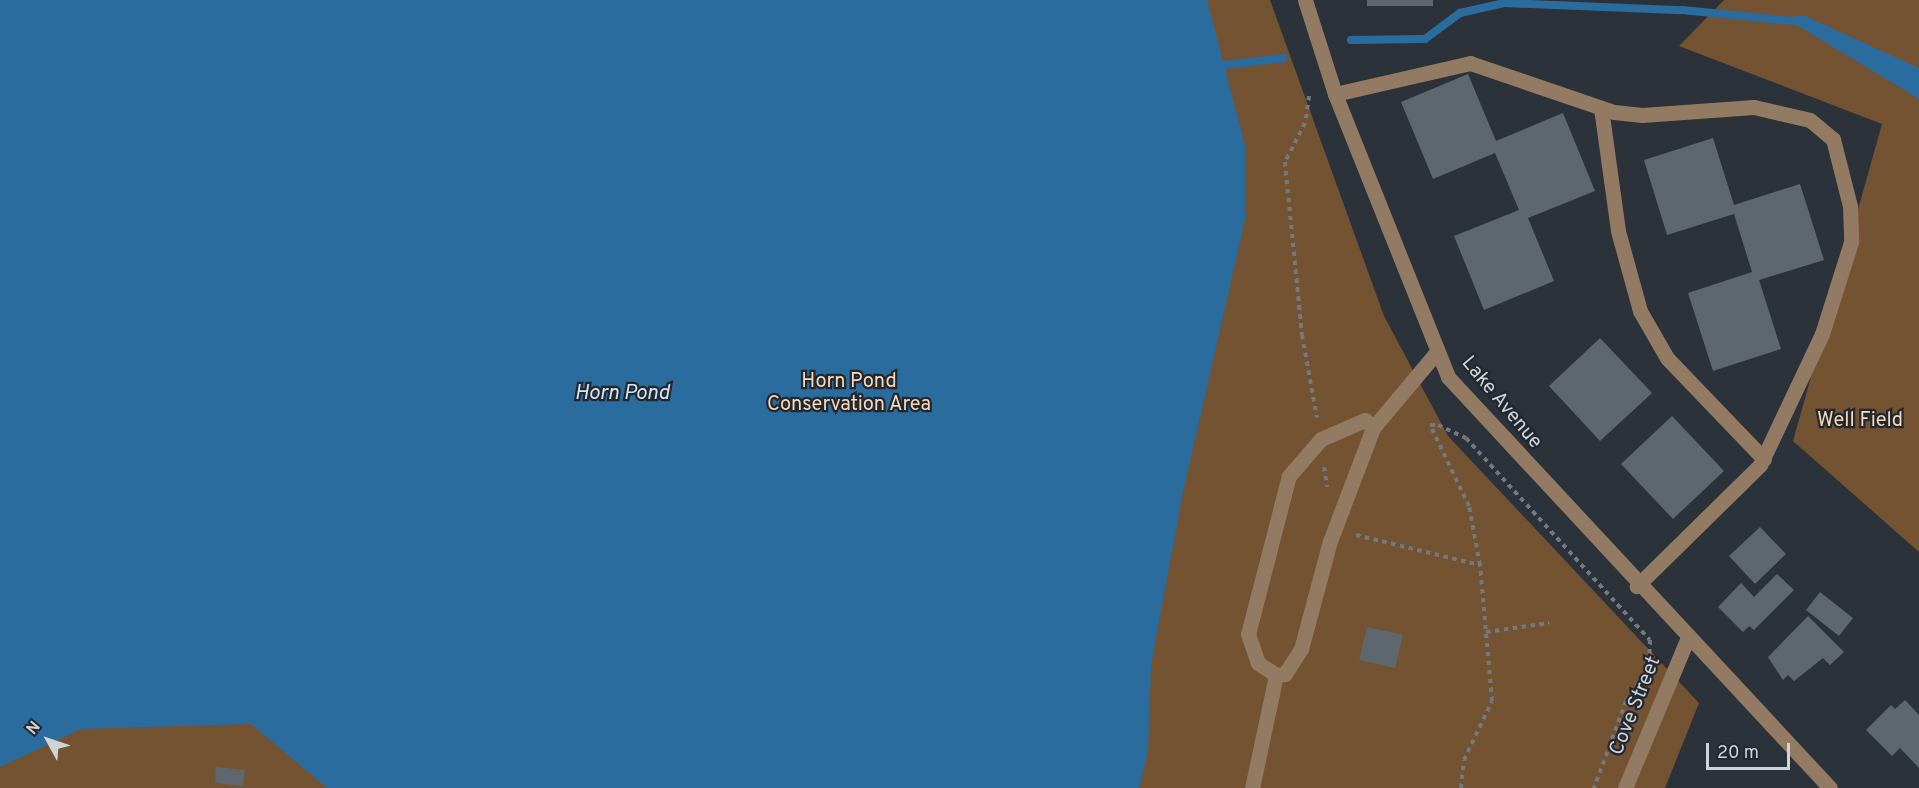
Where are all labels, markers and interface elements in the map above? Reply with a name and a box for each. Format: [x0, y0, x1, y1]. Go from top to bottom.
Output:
street label: Lake Avenue [1455, 352, 1547, 454]
park label: Horn Pond Conservation Area [767, 371, 931, 418]
water label: Horn Pond [574, 381, 670, 407]
park label: Well Field [1817, 409, 1903, 433]
street label: Cove Street [1605, 653, 1667, 759]
north arrow [18, 710, 78, 770]
text: N [23, 718, 46, 739]
scale bar [1709, 731, 1793, 769]
text: 20 m [1717, 742, 1759, 765]

